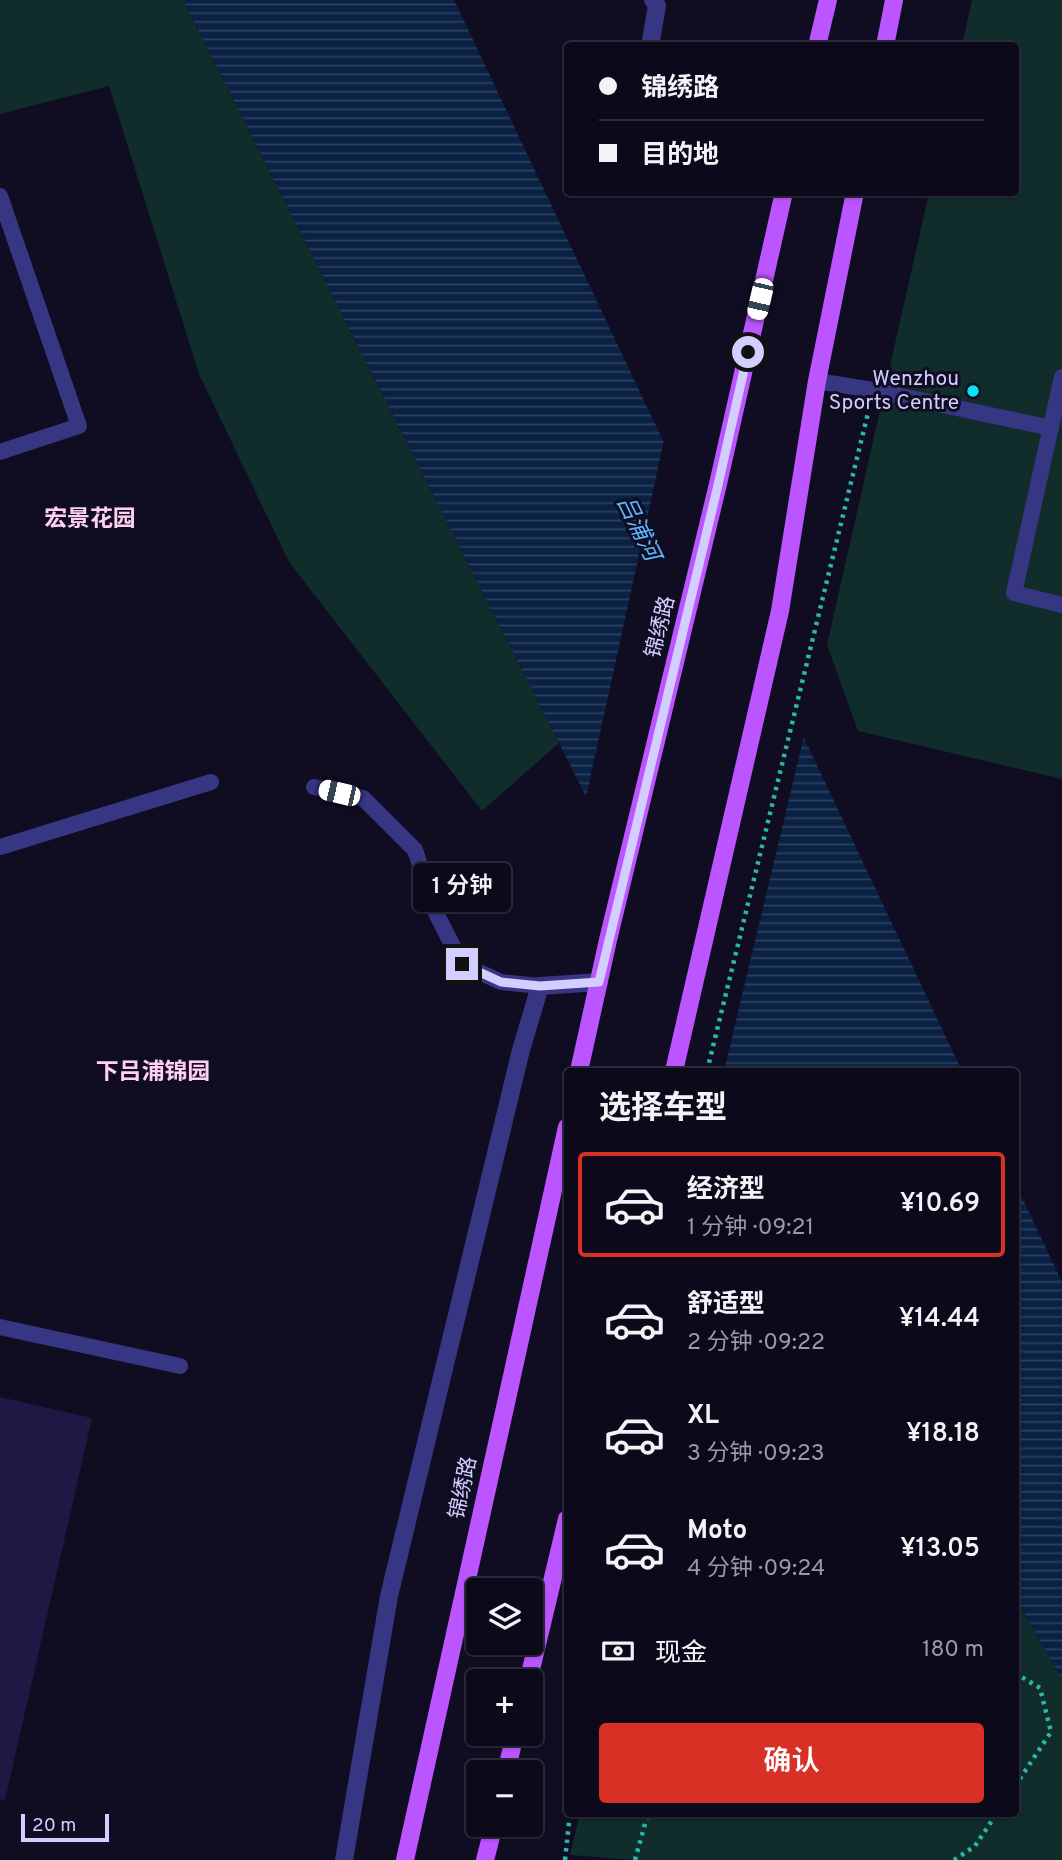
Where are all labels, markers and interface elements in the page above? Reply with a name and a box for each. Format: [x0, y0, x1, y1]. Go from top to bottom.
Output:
text: 锦绣路 [641, 73, 719, 106]
text: 目的地 [641, 140, 719, 173]
car [746, 276, 775, 322]
route start [732, 336, 764, 368]
place label: Wenzhou Sports Centre [829, 366, 959, 417]
marker: Wenzhou Sports Centre [965, 383, 981, 399]
water label: 吕浦河 [609, 492, 667, 570]
district label: 宏景花园 [44, 506, 136, 535]
street label: 锦绣路 [640, 593, 682, 661]
car [317, 778, 362, 808]
callout: 1 分钟 [413, 862, 511, 912]
text: 1 分钟 [432, 873, 492, 902]
route end [446, 948, 478, 980]
district label: 下吕浦锦园 [96, 1059, 211, 1088]
text: 选择车型 [599, 1090, 727, 1130]
icon: car [603, 1173, 666, 1236]
text: 经济型 [687, 1174, 765, 1207]
text: ¥10.69 [900, 1188, 980, 1221]
text: 1 分钟 · 09:21 [687, 1214, 814, 1243]
icon: car [603, 1288, 666, 1351]
text: 舒适型 [687, 1289, 765, 1322]
text: ¥14.44 [899, 1303, 980, 1336]
text: 2 分钟 · 09:22 [687, 1329, 825, 1358]
text: XL [687, 1400, 719, 1433]
icon: car [603, 1403, 666, 1466]
text: ¥18.18 [906, 1418, 980, 1451]
text: 3 分钟 · 09:23 [687, 1440, 825, 1469]
street label: 锦绣路 [444, 1454, 484, 1522]
text: Moto [687, 1515, 747, 1548]
icon: car [603, 1518, 666, 1581]
text: ¥13.05 [900, 1533, 980, 1566]
text: 4 分钟 · 09:24 [687, 1555, 825, 1584]
map controls [466, 1578, 543, 1837]
button: layers [466, 1578, 543, 1655]
icon: cash [599, 1632, 637, 1670]
text: 180 m [922, 1636, 984, 1665]
text: 现金 [655, 1638, 707, 1671]
button: + [466, 1669, 543, 1746]
button: 确认 [599, 1723, 984, 1803]
button: − [466, 1760, 543, 1837]
scale bar [21, 1811, 108, 1843]
text: 20 m [32, 1814, 76, 1838]

